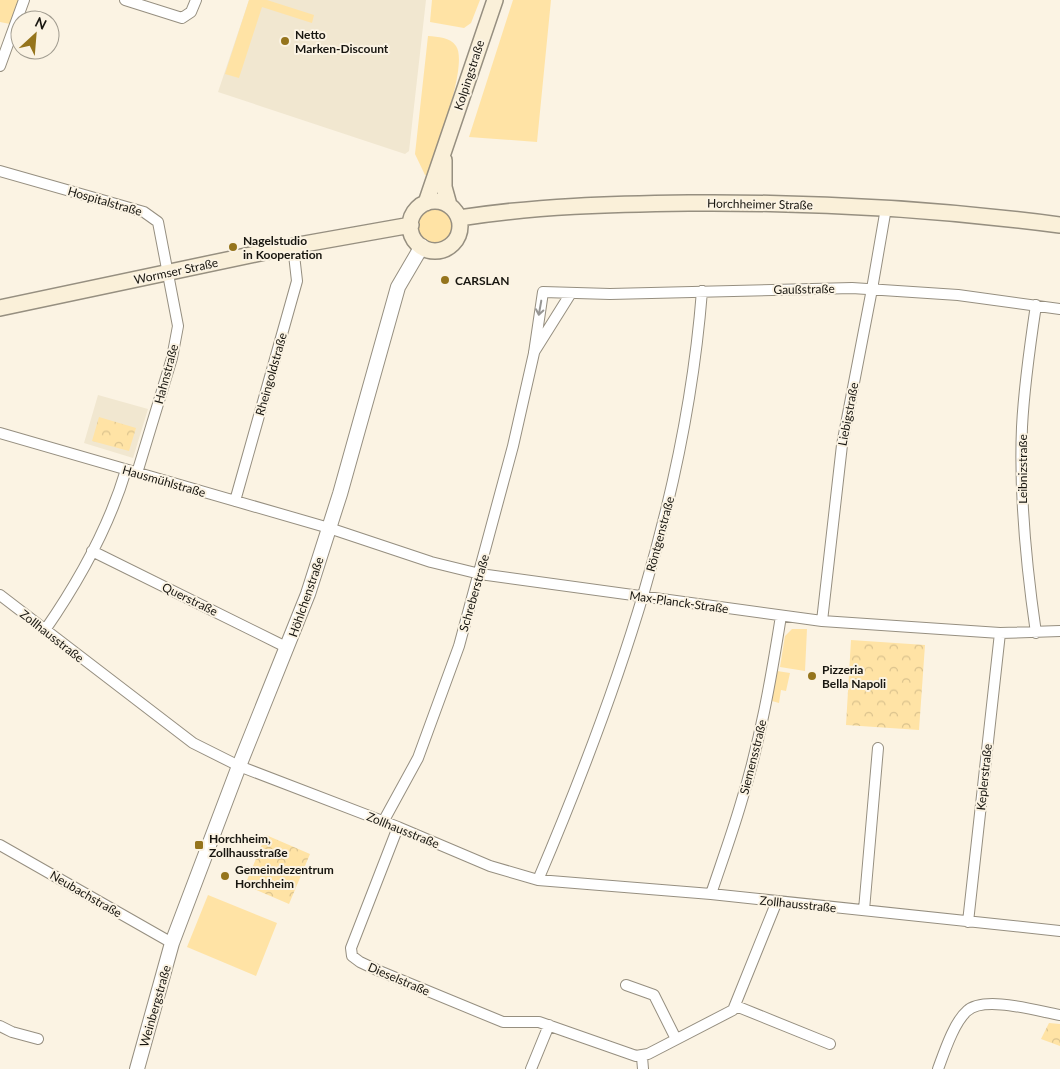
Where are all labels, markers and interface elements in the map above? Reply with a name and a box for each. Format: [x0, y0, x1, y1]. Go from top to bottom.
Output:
north arrow [10, 10, 60, 60]
text: N [32, 13, 49, 33]
place label: Netto Marken-Discount [295, 27, 389, 56]
marker: Netto Marken-Discount [279, 35, 291, 47]
street label: Kolpingstraße [451, 38, 487, 112]
street label: Hospitalstraße [66, 183, 144, 219]
street label: Horchheimer Straße [707, 196, 813, 212]
place label: Nagelstudio in Kooperation [243, 233, 323, 262]
marker: Nagelstudio in Kooperation [227, 241, 239, 253]
street label: Wormser Straße [133, 255, 219, 287]
place label: CARSLAN [455, 273, 509, 288]
marker: CARSLAN [439, 274, 451, 286]
street label: Gaußstraße [773, 281, 835, 297]
one-way arrow [534, 300, 544, 316]
street label: Rheingoldstraße [252, 331, 290, 417]
street label: Hahnstraße [151, 342, 181, 406]
street label: Liebigstraße [835, 381, 861, 447]
street label: Leibnizstraße [1015, 434, 1030, 504]
street label: Hausmühlstraße [121, 462, 207, 500]
street label: Röntgenstraße [643, 495, 677, 573]
street label: Schreberstraße [456, 553, 492, 633]
street label: Höhlchenstraße [285, 555, 327, 639]
street label: Querstraße [160, 579, 220, 619]
street label: Max-Planck-Straße [628, 588, 730, 616]
street label: Zollhausstraße [17, 606, 87, 666]
place label: Pizzeria Bella Napoli [822, 662, 886, 691]
marker: Pizzeria Bella Napoli [806, 670, 818, 682]
street label: Siemensstraße [736, 718, 770, 796]
street label: Keplerstraße [973, 743, 995, 811]
street label: Zollhausstraße [365, 809, 441, 851]
place label: Horchheim, Zollhausstraße [209, 831, 288, 860]
marker: Horchheim, Zollhausstraße [193, 839, 205, 851]
place label: Gemeindezentrum Horchheim [235, 862, 334, 891]
street label: Neubachstraße [48, 867, 124, 921]
marker: Gemeindezentrum Horchheim [219, 870, 231, 882]
street label: Zollhausstraße [759, 893, 837, 915]
street label: Dieselstraße [366, 959, 432, 999]
street label: Weinbergstraße [136, 963, 174, 1049]

